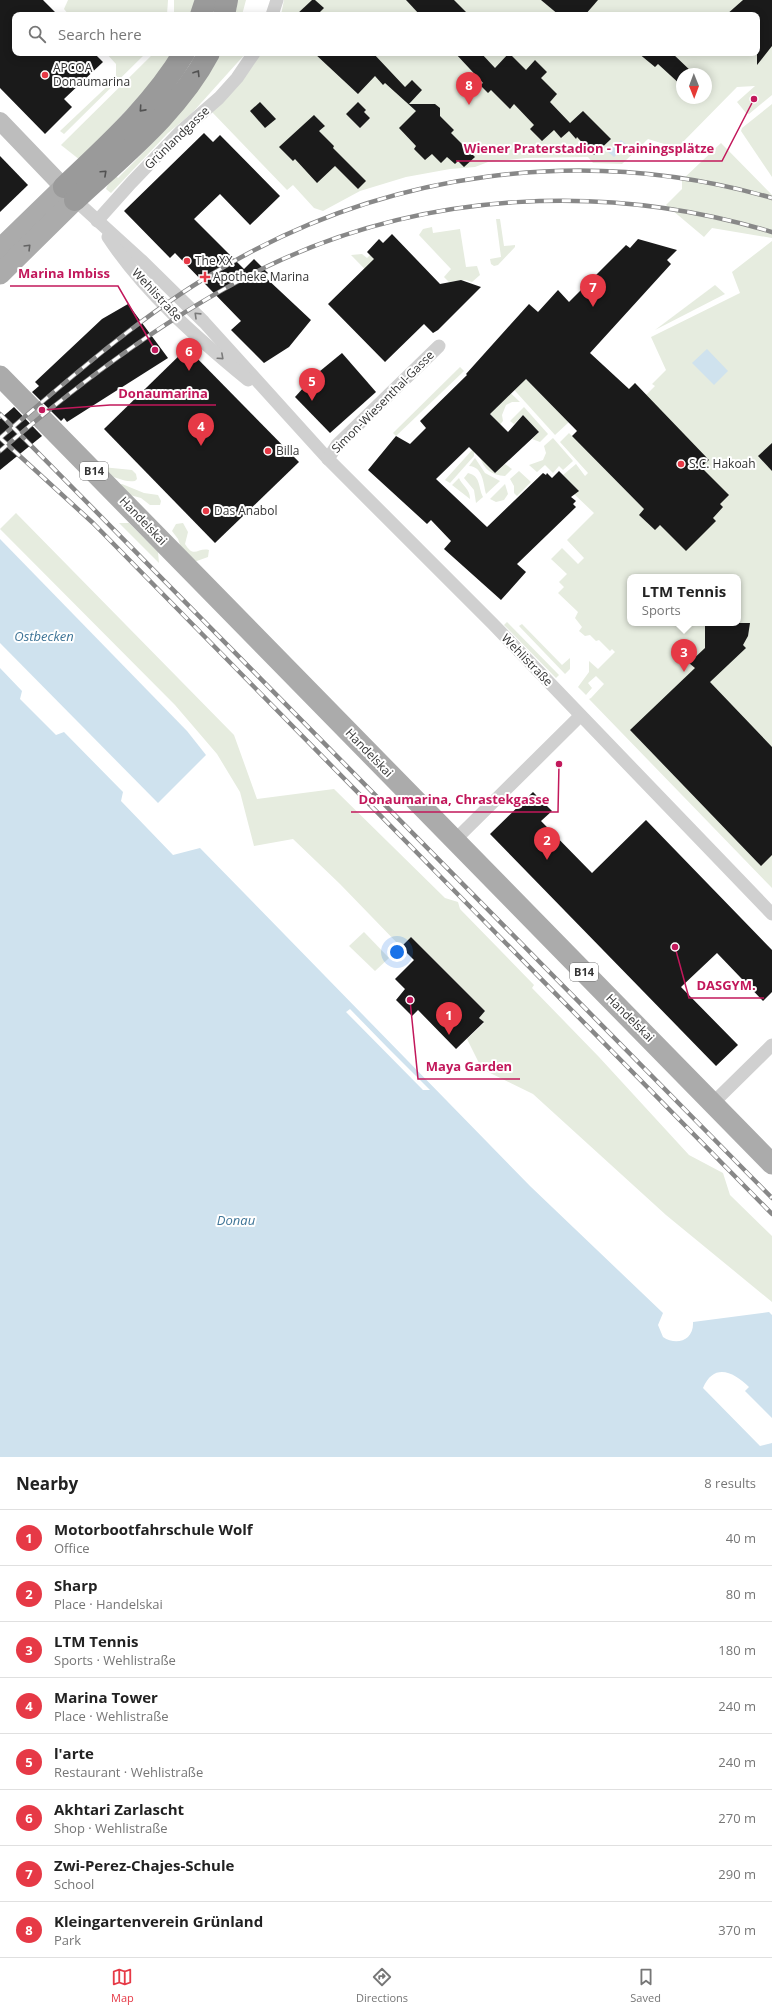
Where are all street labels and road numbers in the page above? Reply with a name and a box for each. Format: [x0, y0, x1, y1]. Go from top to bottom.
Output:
street label: Grünlandgasse [140, 102, 213, 173]
street label: Wehlistraße [128, 264, 187, 325]
street label: Simon-Wiesenthal-Gasse [328, 346, 438, 457]
road number: B14 [80, 462, 108, 480]
street label: Handelskai [116, 493, 171, 549]
street label: Wehlistraße [498, 630, 557, 690]
street label: Handelskai [342, 725, 397, 781]
road number: B14 [570, 963, 598, 981]
street label: Handelskai [603, 990, 658, 1045]

